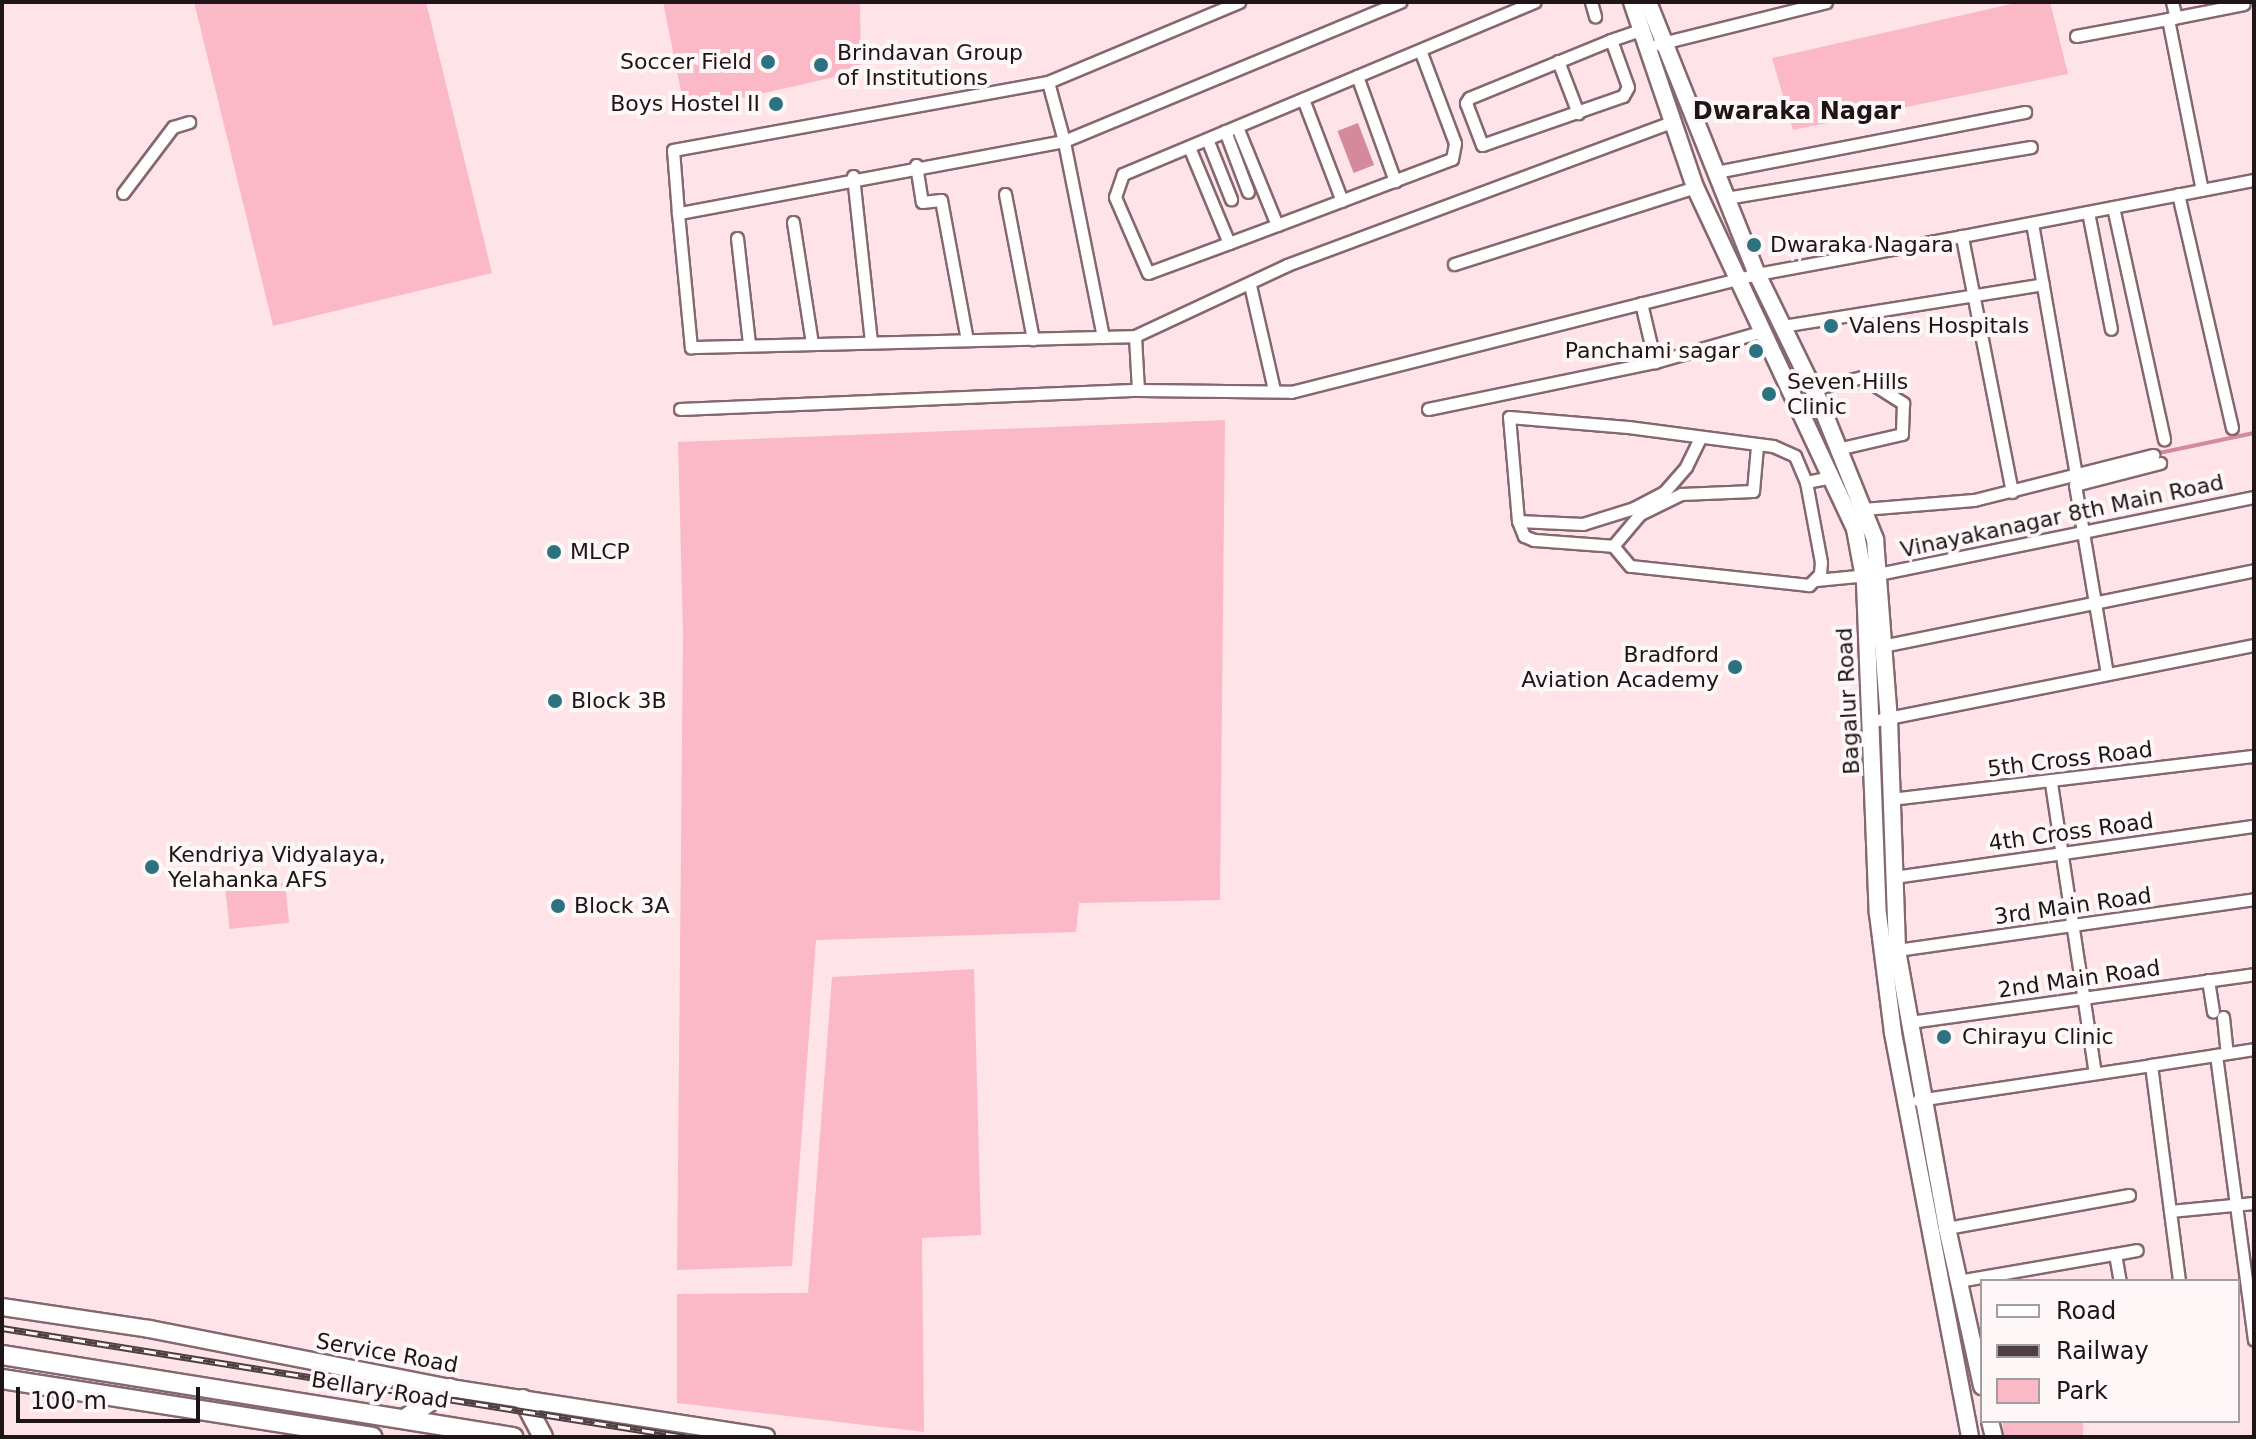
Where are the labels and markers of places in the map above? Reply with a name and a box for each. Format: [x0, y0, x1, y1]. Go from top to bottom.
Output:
place label: Brindavan Group of Institutions [837, 39, 1023, 90]
place label: Soccer Field [620, 49, 752, 75]
marker: Soccer Field [759, 53, 777, 71]
marker: Brindavan Group of Institutions [812, 56, 830, 74]
place label: Boys Hostel II [610, 91, 760, 117]
marker: Boys Hostel II [767, 95, 785, 113]
place label: Dwaraka Nagara [1770, 232, 1954, 258]
marker: Dwaraka Nagara [1745, 236, 1763, 254]
place label: Valens Hospitals [1849, 313, 2029, 339]
marker: Valens Hospitals [1820, 315, 1842, 337]
place label: Panchami sagar [1565, 338, 1740, 364]
marker: Panchami sagar [1747, 342, 1765, 360]
place label: Seven Hills Clinic [1787, 368, 1908, 420]
marker: Seven Hills Clinic [1758, 383, 1780, 405]
place label: MLCP [570, 539, 630, 565]
marker: MLCP [545, 543, 563, 561]
place label: Bradford Aviation Academy [1521, 641, 1719, 692]
marker: Bradford Aviation Academy [1726, 658, 1744, 676]
place label: Block 3B [571, 688, 667, 714]
marker: Block 3B [546, 692, 564, 710]
place label: Kendriya Vidyalaya, Yelahanka AFS [168, 841, 386, 892]
marker: Kendriya Vidyalaya, Yelahanka AFS [143, 858, 161, 876]
place label: Block 3A [574, 893, 670, 919]
marker: Block 3A [549, 897, 567, 915]
place label: Chirayu Clinic [1962, 1024, 2114, 1050]
marker: Chirayu Clinic [1933, 1026, 1955, 1048]

